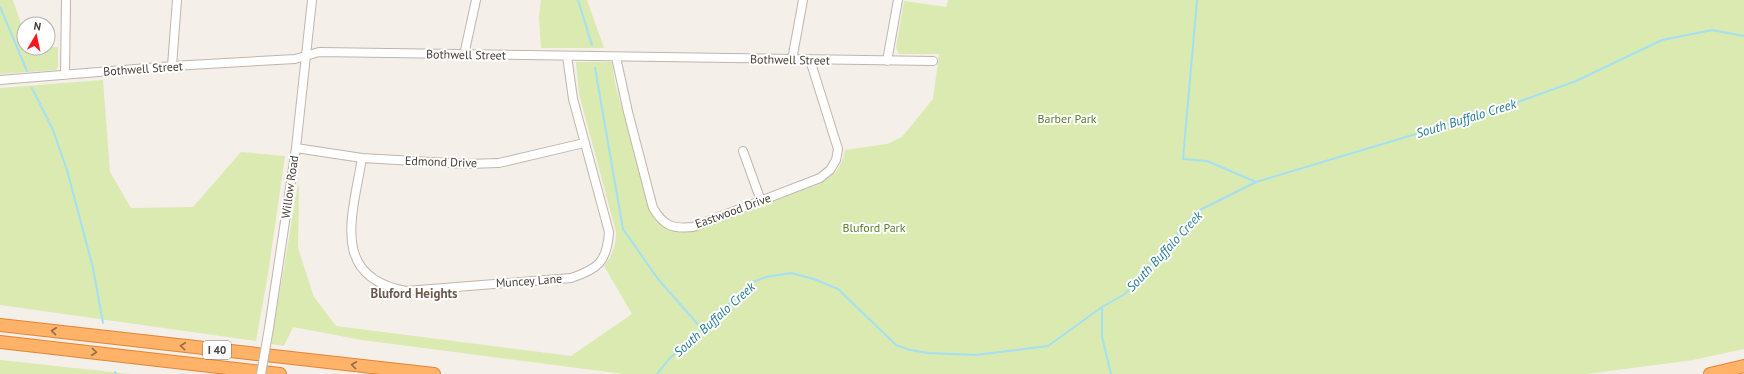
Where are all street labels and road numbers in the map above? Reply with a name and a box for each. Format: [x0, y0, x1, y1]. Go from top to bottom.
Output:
street label: Bothwell Street [426, 46, 506, 63]
street label: Bothwell Street [750, 51, 830, 68]
street label: Bothwell Street [103, 58, 183, 79]
street label: Edmond Drive [405, 153, 477, 170]
street label: Willow Road [278, 154, 301, 219]
street label: Eastwood Drive [693, 190, 773, 231]
street label: Muncey Lane [495, 271, 563, 290]
road number: I 40 [203, 341, 231, 359]

